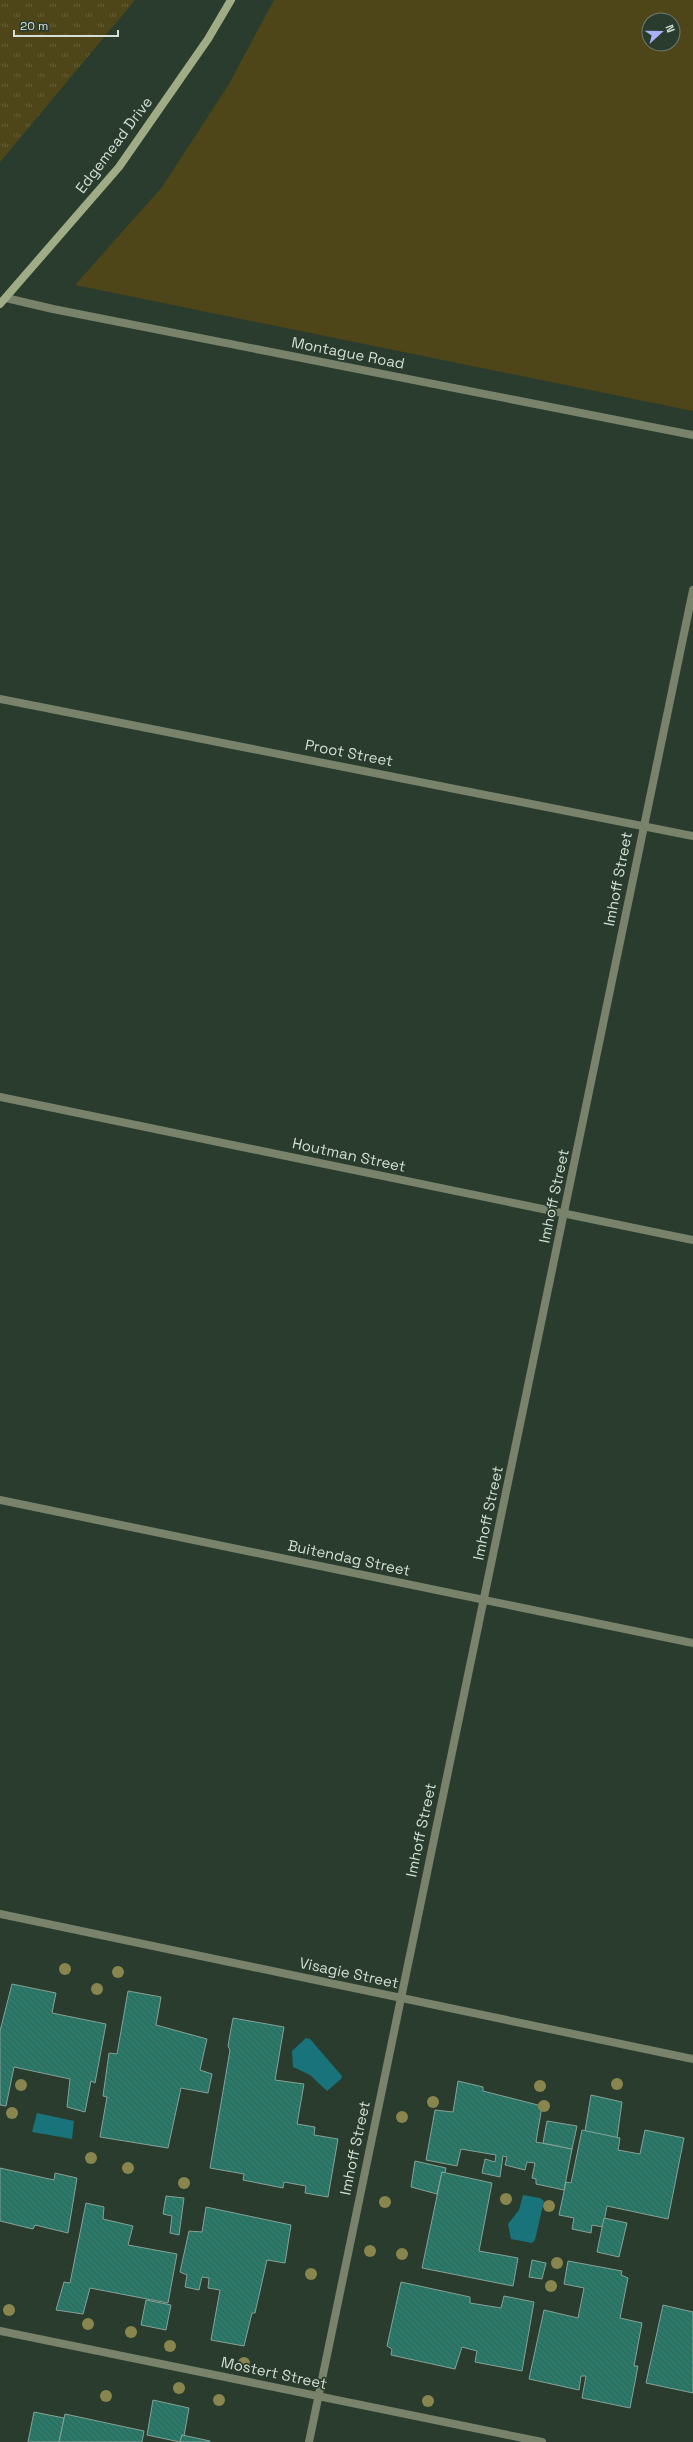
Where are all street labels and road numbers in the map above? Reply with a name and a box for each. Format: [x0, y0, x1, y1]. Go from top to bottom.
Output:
street label: Edgemead Drive [71, 92, 156, 197]
street label: Montague Road [290, 332, 406, 373]
street label: Proot Street [303, 735, 395, 770]
street label: Imhoff Street [599, 830, 636, 928]
street label: Houtman Street [291, 1133, 408, 1176]
street label: Imhoff Street [534, 1147, 573, 1245]
street label: Imhoff Street [468, 1464, 507, 1562]
street label: Buitendag Street [286, 1535, 412, 1580]
street label: Imhoff Street [401, 1781, 440, 1879]
street label: Visagie Street [298, 1953, 401, 1992]
street label: Imhoff Street [335, 2099, 374, 2197]
street label: Mostert Street [219, 2352, 329, 2393]

